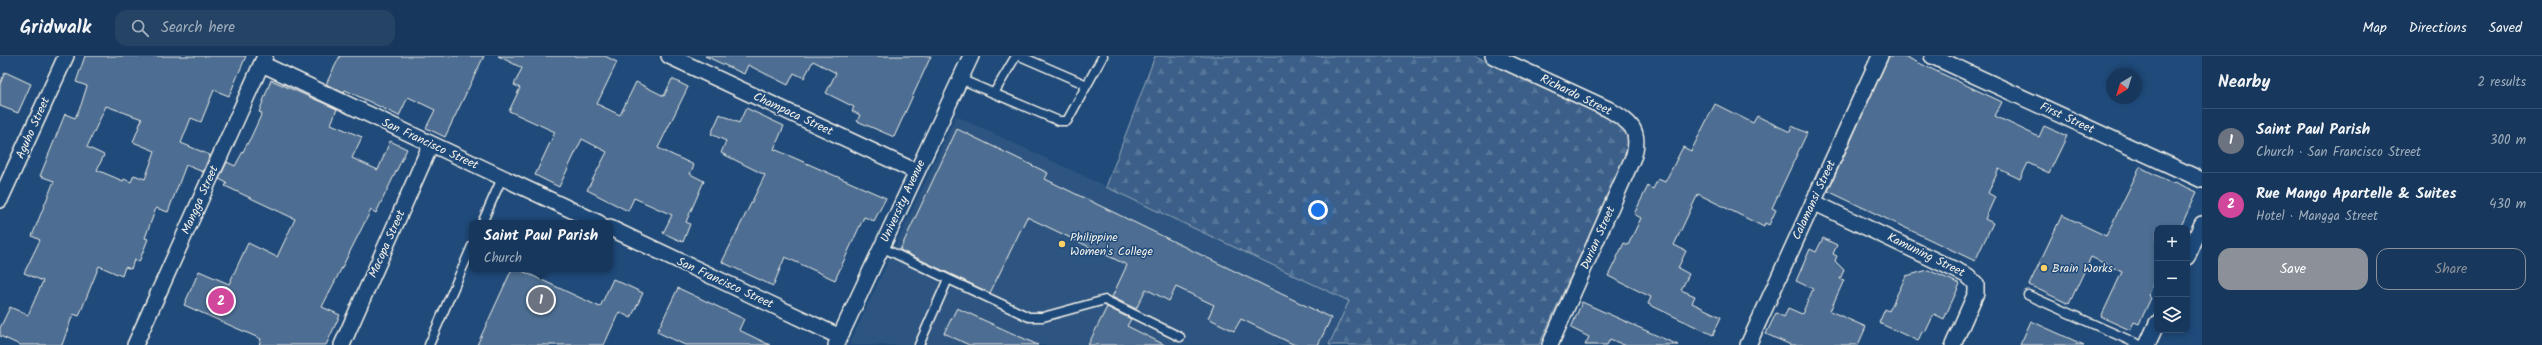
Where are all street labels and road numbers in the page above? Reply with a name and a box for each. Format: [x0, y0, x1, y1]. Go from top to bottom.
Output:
street label: Richardo Street [1537, 69, 1615, 121]
street label: Champaca Street [750, 87, 836, 141]
street label: Aguho Street [11, 94, 55, 162]
street label: First Street [2037, 97, 2098, 139]
street label: San Francisco Street [378, 113, 482, 175]
street label: University Avenue [876, 156, 931, 245]
street label: Calamansi Street [1787, 157, 1841, 243]
street label: Mangga Street [176, 162, 224, 238]
street label: Durian Street [1576, 203, 1621, 273]
street label: Macopa Street [364, 207, 411, 281]
street label: Kamuning Street [1884, 228, 1969, 282]
street label: San Francisco Street [673, 252, 777, 314]

